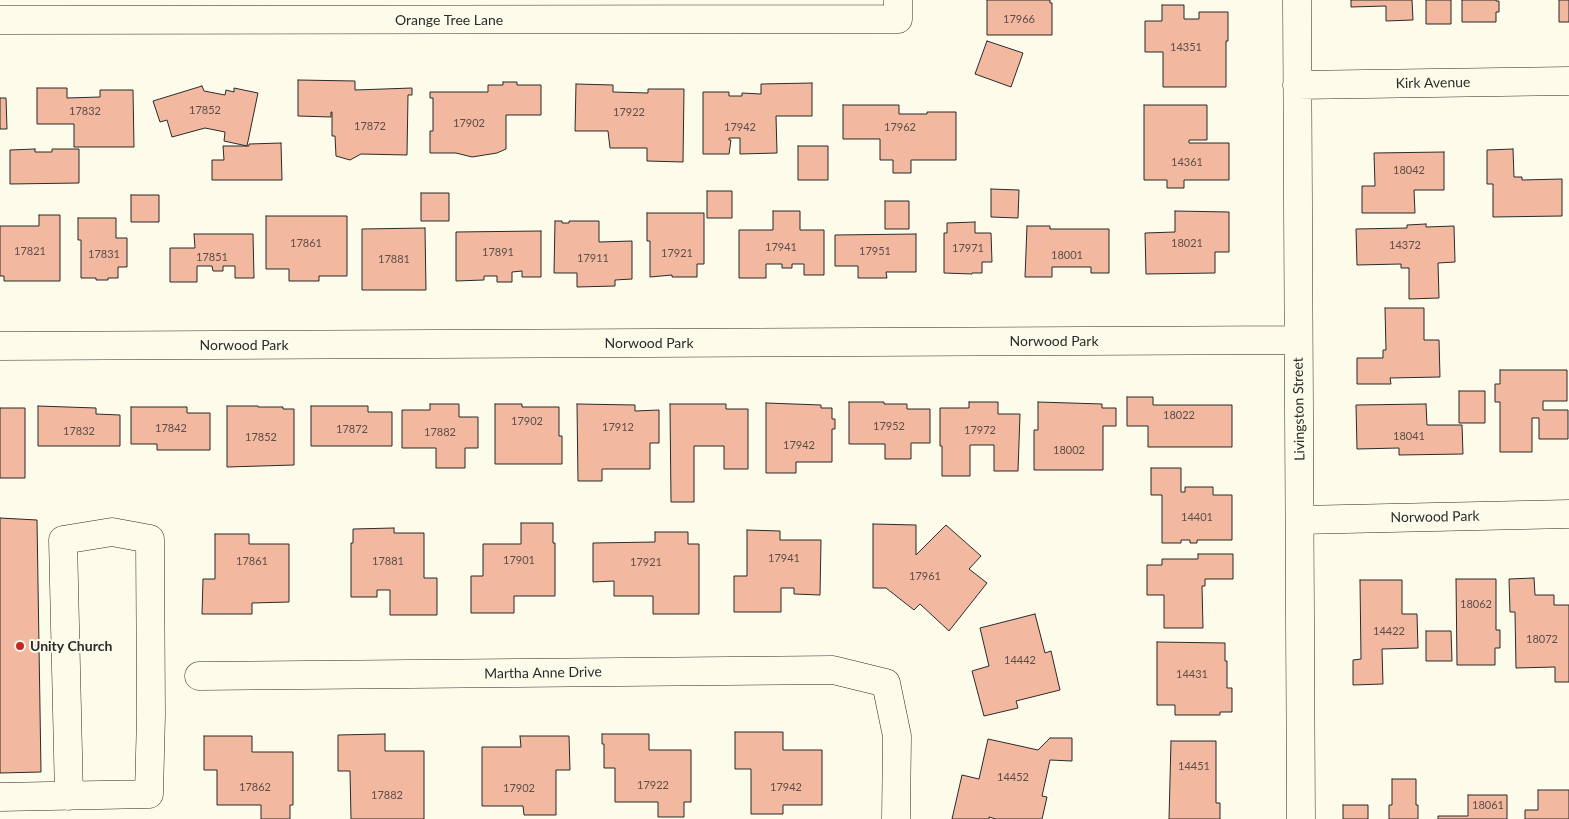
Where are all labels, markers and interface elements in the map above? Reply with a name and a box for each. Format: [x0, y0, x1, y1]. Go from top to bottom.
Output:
street label: Orange Tree Lane [395, 12, 503, 28]
house number: 17966 [1003, 12, 1035, 26]
house number: 14351 [1170, 40, 1202, 54]
street label: Kirk Avenue [1395, 74, 1471, 92]
house number: 17852 [189, 103, 221, 117]
house number: 17832 [69, 104, 101, 118]
house number: 17922 [613, 105, 645, 119]
house number: 17902 [453, 116, 485, 130]
house number: 17872 [354, 119, 386, 133]
house number: 17942 [724, 120, 756, 134]
house number: 17962 [884, 120, 916, 134]
house number: 14361 [1171, 155, 1203, 169]
house number: 18042 [1393, 163, 1425, 177]
house number: 17861 [290, 236, 322, 250]
house number: 18021 [1171, 236, 1203, 250]
house number: 14372 [1389, 238, 1421, 252]
house number: 17941 [765, 240, 797, 254]
house number: 17971 [952, 241, 984, 255]
house number: 17821 [14, 244, 46, 258]
house number: 17951 [859, 244, 891, 258]
house number: 17891 [482, 245, 514, 259]
house number: 17921 [661, 246, 693, 260]
house number: 17831 [88, 247, 120, 261]
house number: 18001 [1051, 248, 1083, 262]
house number: 17851 [196, 250, 228, 264]
house number: 17911 [577, 251, 609, 265]
house number: 17881 [378, 252, 410, 266]
street label: Norwood Park [1009, 333, 1099, 349]
street label: Norwood Park [604, 335, 694, 351]
street label: Norwood Park [199, 337, 289, 353]
street label: Livingston Street [1290, 357, 1308, 461]
house number: 18022 [1163, 408, 1195, 422]
house number: 17902 [511, 414, 543, 428]
house number: 17952 [873, 419, 905, 433]
house number: 17912 [602, 420, 634, 434]
house number: 17842 [155, 421, 187, 435]
house number: 17872 [336, 422, 368, 436]
house number: 17972 [964, 423, 996, 437]
house number: 17832 [63, 424, 95, 438]
house number: 17882 [424, 425, 456, 439]
house number: 18041 [1393, 429, 1425, 443]
house number: 17852 [245, 430, 277, 444]
house number: 17942 [783, 438, 815, 452]
house number: 18002 [1053, 443, 1085, 457]
street label: Norwood Park [1390, 508, 1480, 526]
house number: 14401 [1181, 510, 1213, 524]
house number: 17941 [768, 551, 800, 565]
house number: 17901 [503, 553, 535, 567]
house number: 17861 [236, 554, 268, 568]
house number: 17881 [372, 554, 404, 568]
house number: 17921 [630, 555, 662, 569]
house number: 17961 [909, 569, 941, 583]
house number: 18062 [1460, 597, 1492, 611]
house number: 14422 [1373, 624, 1405, 638]
house number: 18072 [1526, 632, 1558, 646]
place label: Unity Church [30, 638, 112, 654]
marker: Unity Church [14, 640, 26, 652]
house number: 14442 [1004, 653, 1036, 667]
street label: Martha Anne Drive [484, 664, 602, 682]
house number: 14431 [1176, 667, 1208, 681]
house number: 14451 [1178, 759, 1210, 773]
house number: 14452 [997, 770, 1029, 784]
house number: 17922 [637, 778, 669, 792]
house number: 17862 [239, 780, 271, 794]
house number: 17942 [770, 780, 802, 794]
house number: 17902 [503, 781, 535, 795]
house number: 17882 [371, 788, 403, 802]
house number: 18061 [1472, 798, 1504, 812]

